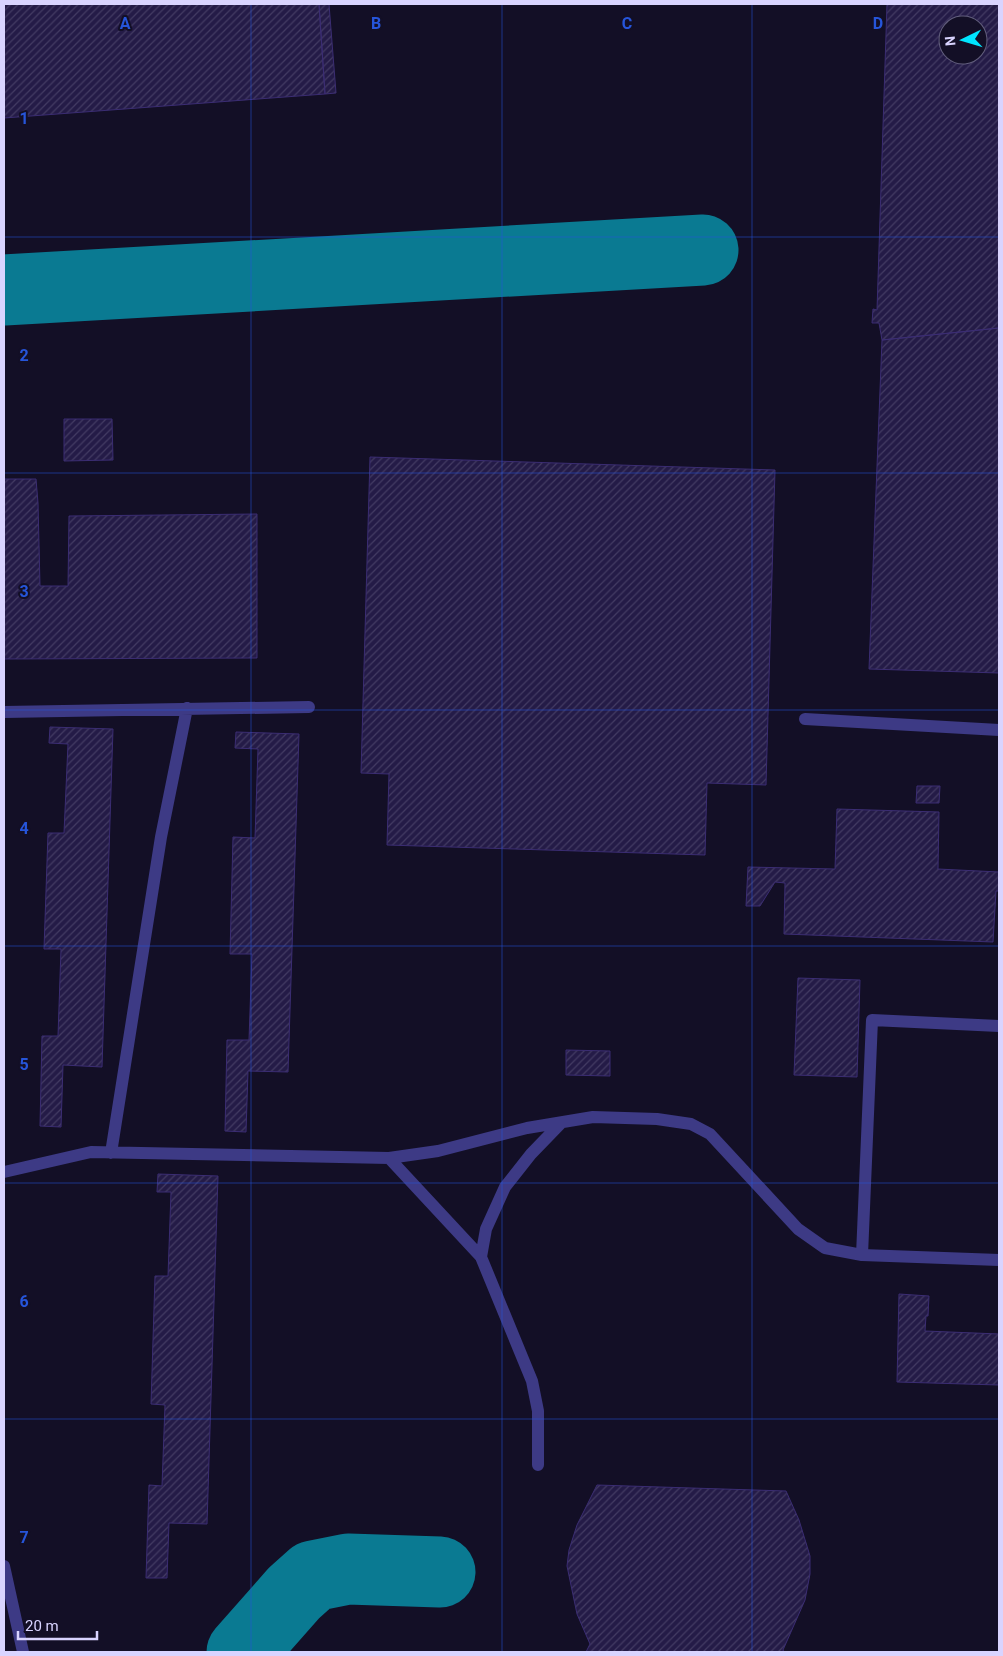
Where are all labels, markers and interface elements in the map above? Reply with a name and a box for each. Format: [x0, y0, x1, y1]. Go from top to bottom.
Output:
text: A [120, 14, 131, 33]
text: B [371, 14, 381, 33]
text: C [622, 14, 632, 33]
text: D [873, 14, 883, 33]
north arrow [938, 15, 988, 65]
text: N [942, 36, 958, 47]
text: 1 [19, 109, 29, 128]
text: 2 [19, 346, 29, 365]
text: 3 [19, 582, 29, 601]
text: 4 [19, 819, 29, 838]
text: 5 [19, 1055, 29, 1074]
text: 6 [19, 1292, 29, 1311]
text: 7 [19, 1528, 29, 1547]
scale bar [18, 1608, 96, 1640]
text: 20 m [25, 1617, 59, 1635]

